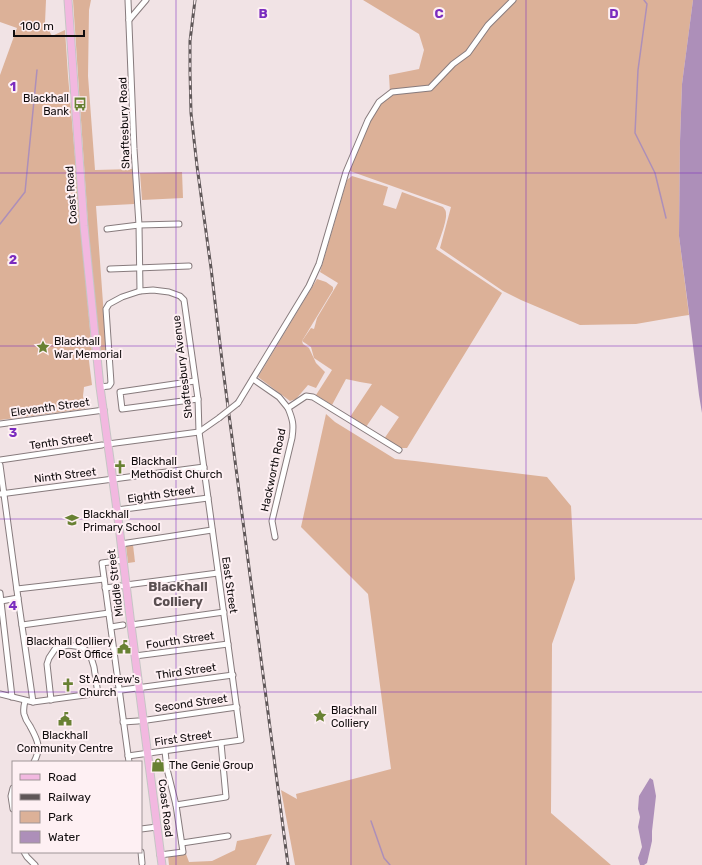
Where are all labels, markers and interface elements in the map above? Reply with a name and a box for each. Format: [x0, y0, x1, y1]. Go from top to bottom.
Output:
text: B [258, 6, 268, 21]
text: C [434, 6, 444, 21]
text: D [609, 6, 619, 21]
scale bar [14, 12, 84, 38]
text: 100 m [20, 19, 54, 33]
street label: Shaftesbury Road [116, 77, 133, 169]
text: 1 [10, 79, 16, 94]
place label: Blackhall Bank [23, 92, 69, 118]
bus stop icon: Blackhall Bank [72, 96, 88, 112]
street label: Coast Road [63, 165, 80, 225]
text: 2 [9, 252, 17, 267]
street label: Shaftesbury Avenue [170, 315, 195, 419]
place label: Blackhall War Memorial [54, 335, 122, 361]
place icon: Blackhall War Memorial [35, 339, 51, 355]
street label: Eleventh Street [10, 395, 91, 419]
text: 3 [9, 425, 18, 440]
street label: Hackworth Road [258, 427, 289, 513]
street label: Tenth Street [29, 431, 94, 452]
place label: Blackhall Methodist Church [131, 455, 222, 481]
church icon: Blackhall Methodist Church [112, 459, 128, 475]
street label: Ninth Street [33, 465, 98, 486]
street label: Eighth Street [126, 483, 196, 506]
place label: Blackhall Primary School [83, 508, 160, 534]
school or university icon: Blackhall Primary School [64, 512, 80, 528]
street label: Middle Street [105, 548, 126, 617]
street label: East Street [219, 556, 240, 615]
district label: Blackhall Colliery [148, 579, 208, 609]
text: 4 [9, 598, 18, 613]
street label: Fourth Street [145, 629, 216, 652]
place label: Blackhall Colliery Post Office [26, 635, 113, 661]
public building icon: Blackhall Colliery Post Office [116, 639, 132, 655]
street label: Third Street [155, 661, 218, 682]
place label: St Andrew's Church [79, 673, 140, 699]
church icon: St Andrew's Church [60, 677, 76, 693]
street label: Second Street [154, 692, 229, 715]
place label: Blackhall Colliery [331, 704, 377, 730]
place icon: Blackhall Colliery [312, 708, 328, 724]
public building icon: Blackhall Community Centre [57, 711, 73, 727]
street label: First Street [154, 728, 213, 749]
place label: Blackhall Community Centre [17, 729, 113, 755]
shop icon: The Genie Group [150, 757, 166, 773]
place label: The Genie Group [169, 759, 254, 772]
legend [12, 761, 142, 853]
text: Road [48, 770, 76, 784]
street label: Coast Road [155, 778, 176, 838]
text: Railway [48, 790, 91, 804]
text: Park [48, 810, 74, 824]
text: Water [48, 830, 80, 844]

